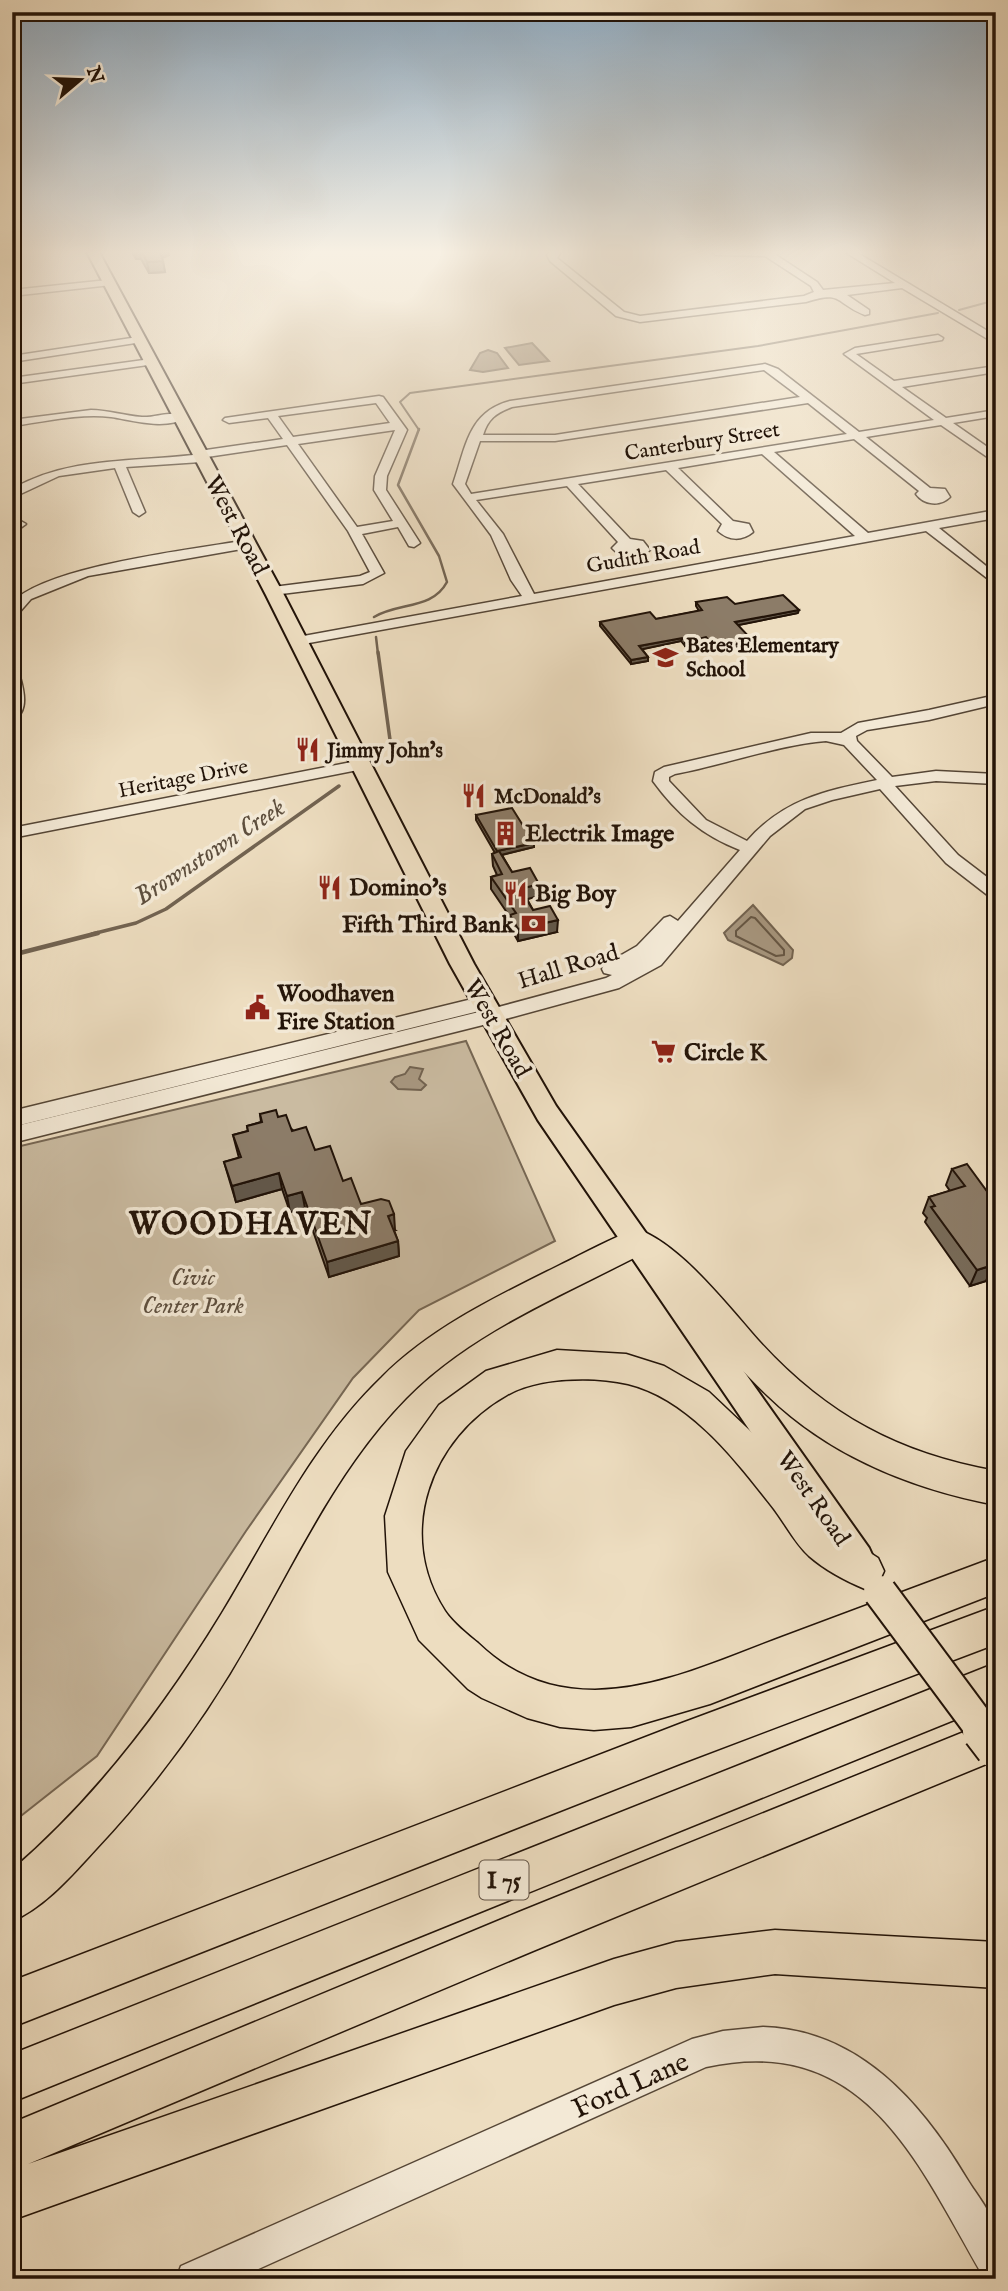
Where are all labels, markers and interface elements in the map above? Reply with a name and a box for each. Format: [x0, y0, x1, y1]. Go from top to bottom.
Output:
north arrow [46, 46, 116, 116]
text: N [80, 62, 108, 87]
street label: Canterbury Street [623, 417, 782, 468]
street label: West Road [196, 470, 275, 581]
street label: Gudith Road [584, 534, 703, 581]
place label: Bates Elementary School [686, 633, 840, 684]
school or university icon: Bates Elementary School [652, 643, 680, 671]
restaurant icon: Jimmy John's [293, 736, 321, 764]
place label: Jimmy John's [324, 738, 443, 765]
street label: Heritage Drive [116, 754, 251, 805]
restaurant icon: McDonald's [460, 782, 488, 810]
place label: McDonald's [494, 784, 601, 811]
water label: Brownstown Creek [128, 791, 292, 913]
building icon: Electrik Image [491, 819, 519, 847]
place label: Electrik Image [525, 819, 674, 850]
restaurant icon: Domino's [315, 873, 343, 901]
place label: Domino's [349, 873, 447, 904]
restaurant icon: Big Boy [501, 879, 529, 907]
place label: Big Boy [535, 879, 617, 910]
place label: Fifth Third Bank [342, 910, 515, 941]
bank icon: Fifth Third Bank [520, 910, 548, 938]
street label: Hall Road [514, 937, 623, 997]
street label: West Road [456, 974, 537, 1084]
place label: Woodhaven Fire Station [276, 979, 395, 1038]
public building icon: Woodhaven Fire Station [243, 993, 271, 1021]
supermarket icon: Circle K [650, 1038, 678, 1066]
place label: Circle K [684, 1038, 768, 1069]
district label: WOODHAVEN [128, 1205, 373, 1246]
park label: Civic Center Park [142, 1263, 244, 1322]
street label: West Road [769, 1445, 857, 1553]
road number: I 75 [480, 1860, 528, 1899]
street label: Ford Lane [567, 2045, 695, 2127]

